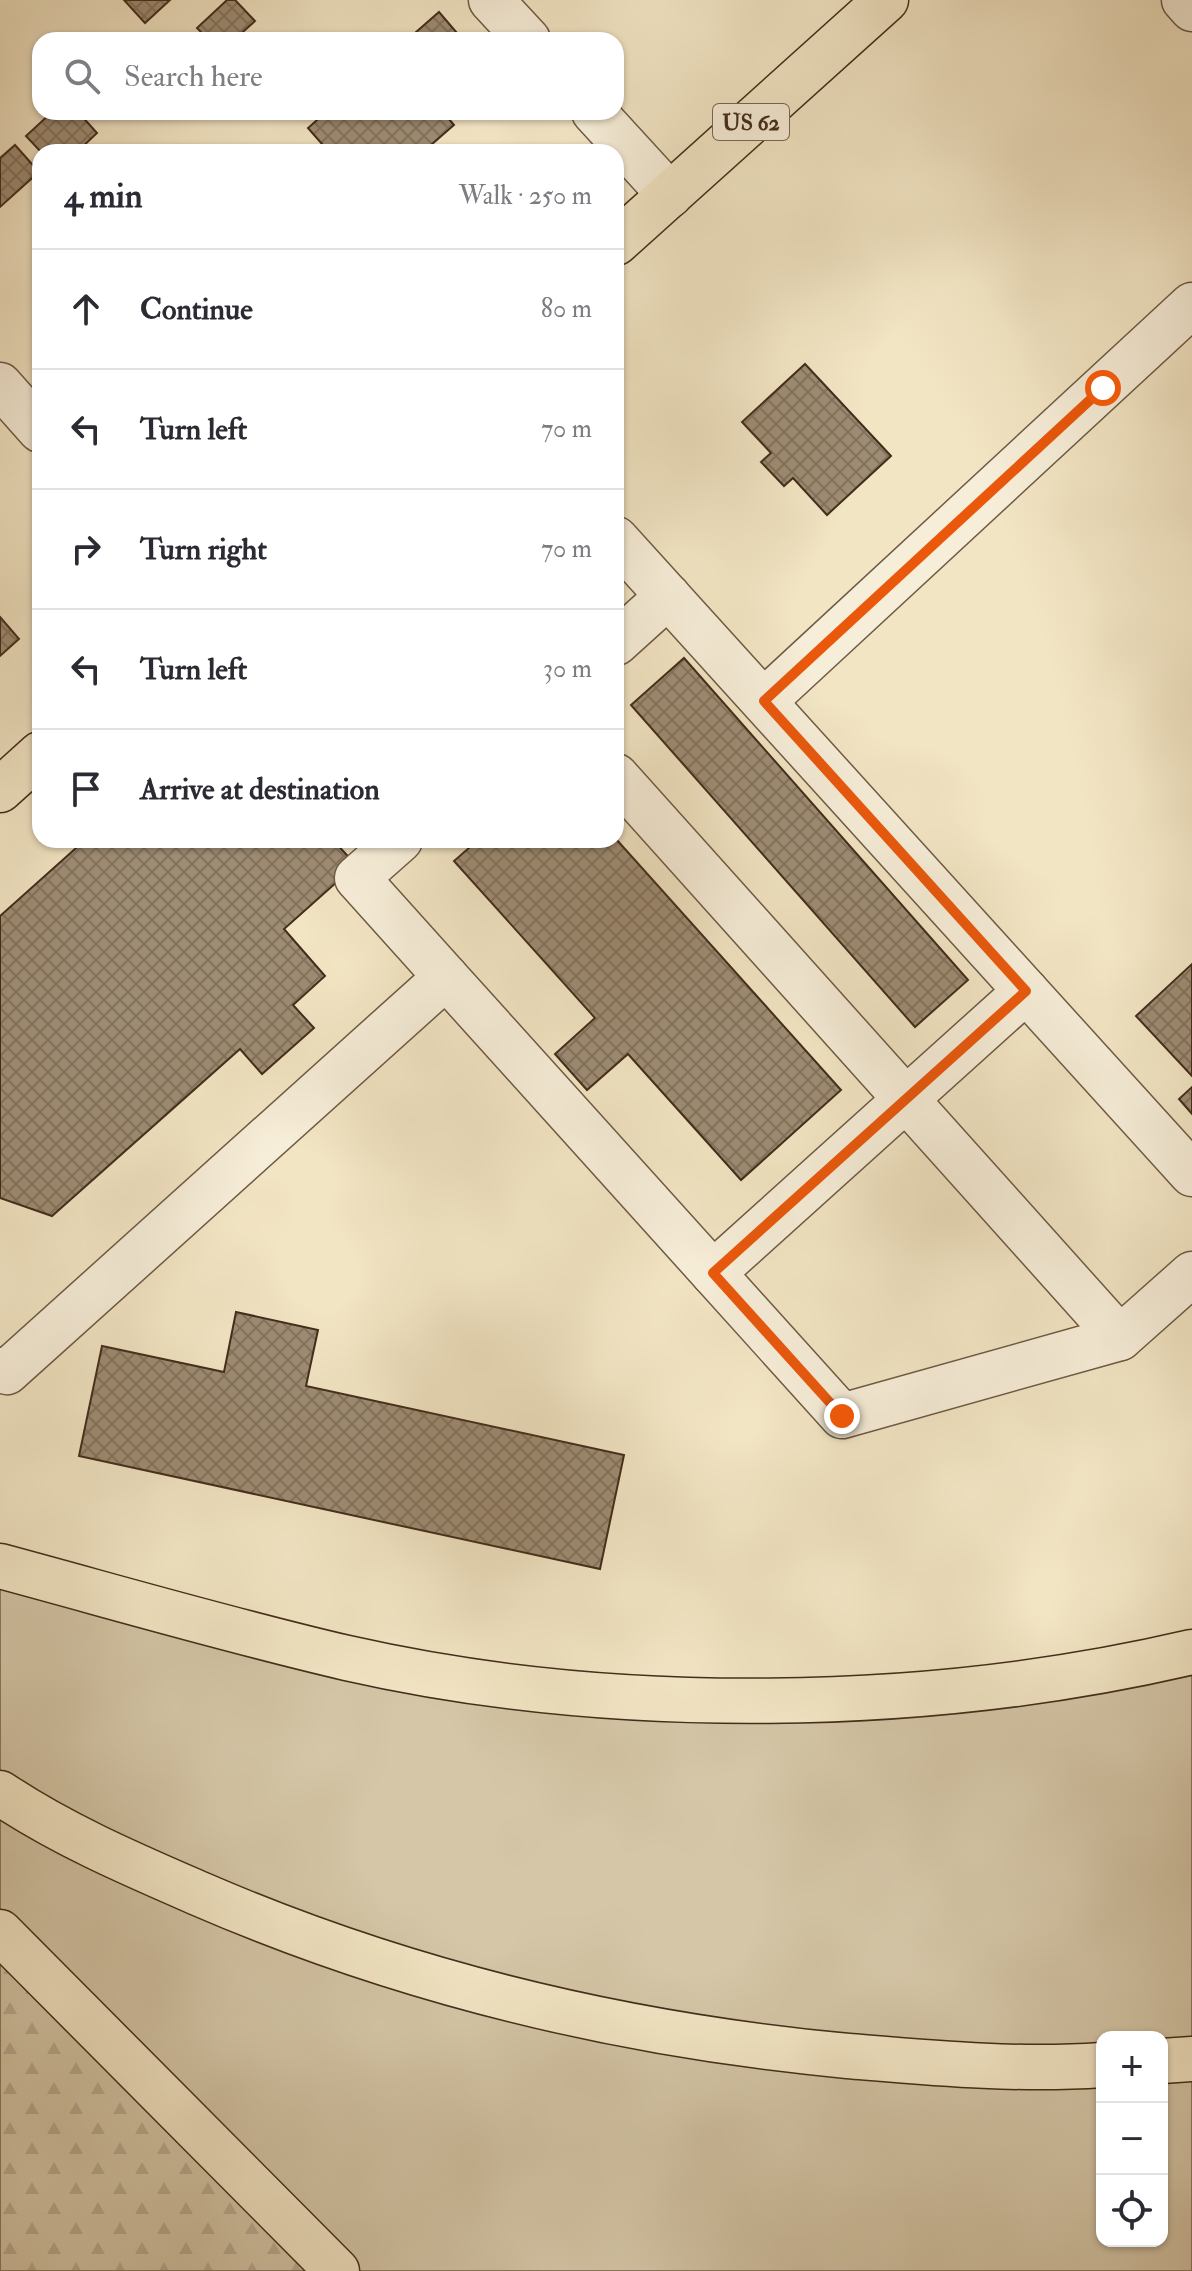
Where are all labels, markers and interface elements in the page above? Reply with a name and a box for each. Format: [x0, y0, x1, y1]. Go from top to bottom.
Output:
search box [32, 32, 624, 120]
icon: search [60, 54, 104, 98]
text: Search here [124, 58, 263, 95]
road number: US 62 [713, 104, 789, 140]
text: 4 min [64, 175, 142, 218]
text: Walk · 250 m [459, 180, 592, 212]
icon: ahead [64, 287, 108, 331]
text: Continue [140, 291, 253, 328]
text: 80 m [541, 293, 592, 325]
route start [1085, 370, 1121, 406]
icon: left [64, 407, 108, 451]
text: Turn left [140, 411, 247, 448]
text: 70 m [541, 413, 592, 445]
icon: right [64, 527, 108, 571]
text: Turn right [140, 531, 267, 568]
text: 70 m [541, 533, 592, 565]
icon: left [64, 647, 108, 691]
text: Turn left [140, 651, 247, 688]
text: 30 m [543, 653, 592, 685]
icon: arrive [64, 767, 108, 811]
text: Arrive at destination [140, 771, 380, 808]
route end [824, 1398, 860, 1434]
map controls [1096, 2031, 1168, 2247]
button: + [1096, 2031, 1168, 2103]
button: − [1096, 2103, 1168, 2175]
button: locate [1096, 2175, 1168, 2247]

